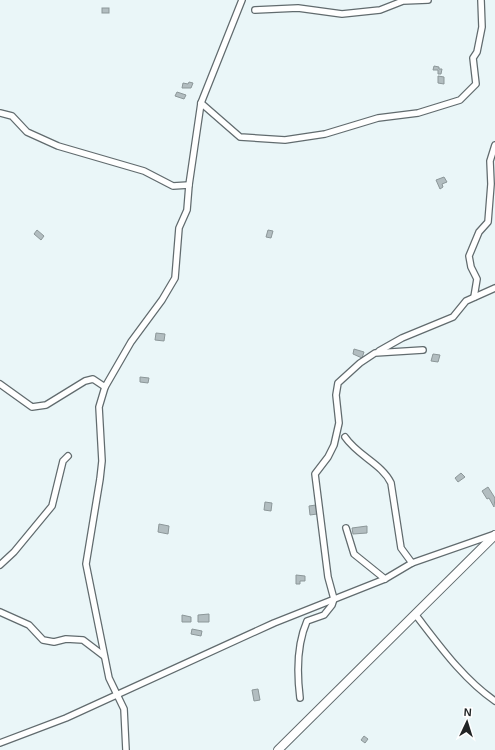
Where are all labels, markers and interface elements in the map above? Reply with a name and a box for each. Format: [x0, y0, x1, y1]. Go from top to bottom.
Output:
north arrow [447, 702, 487, 742]
text: N [463, 706, 472, 718]

